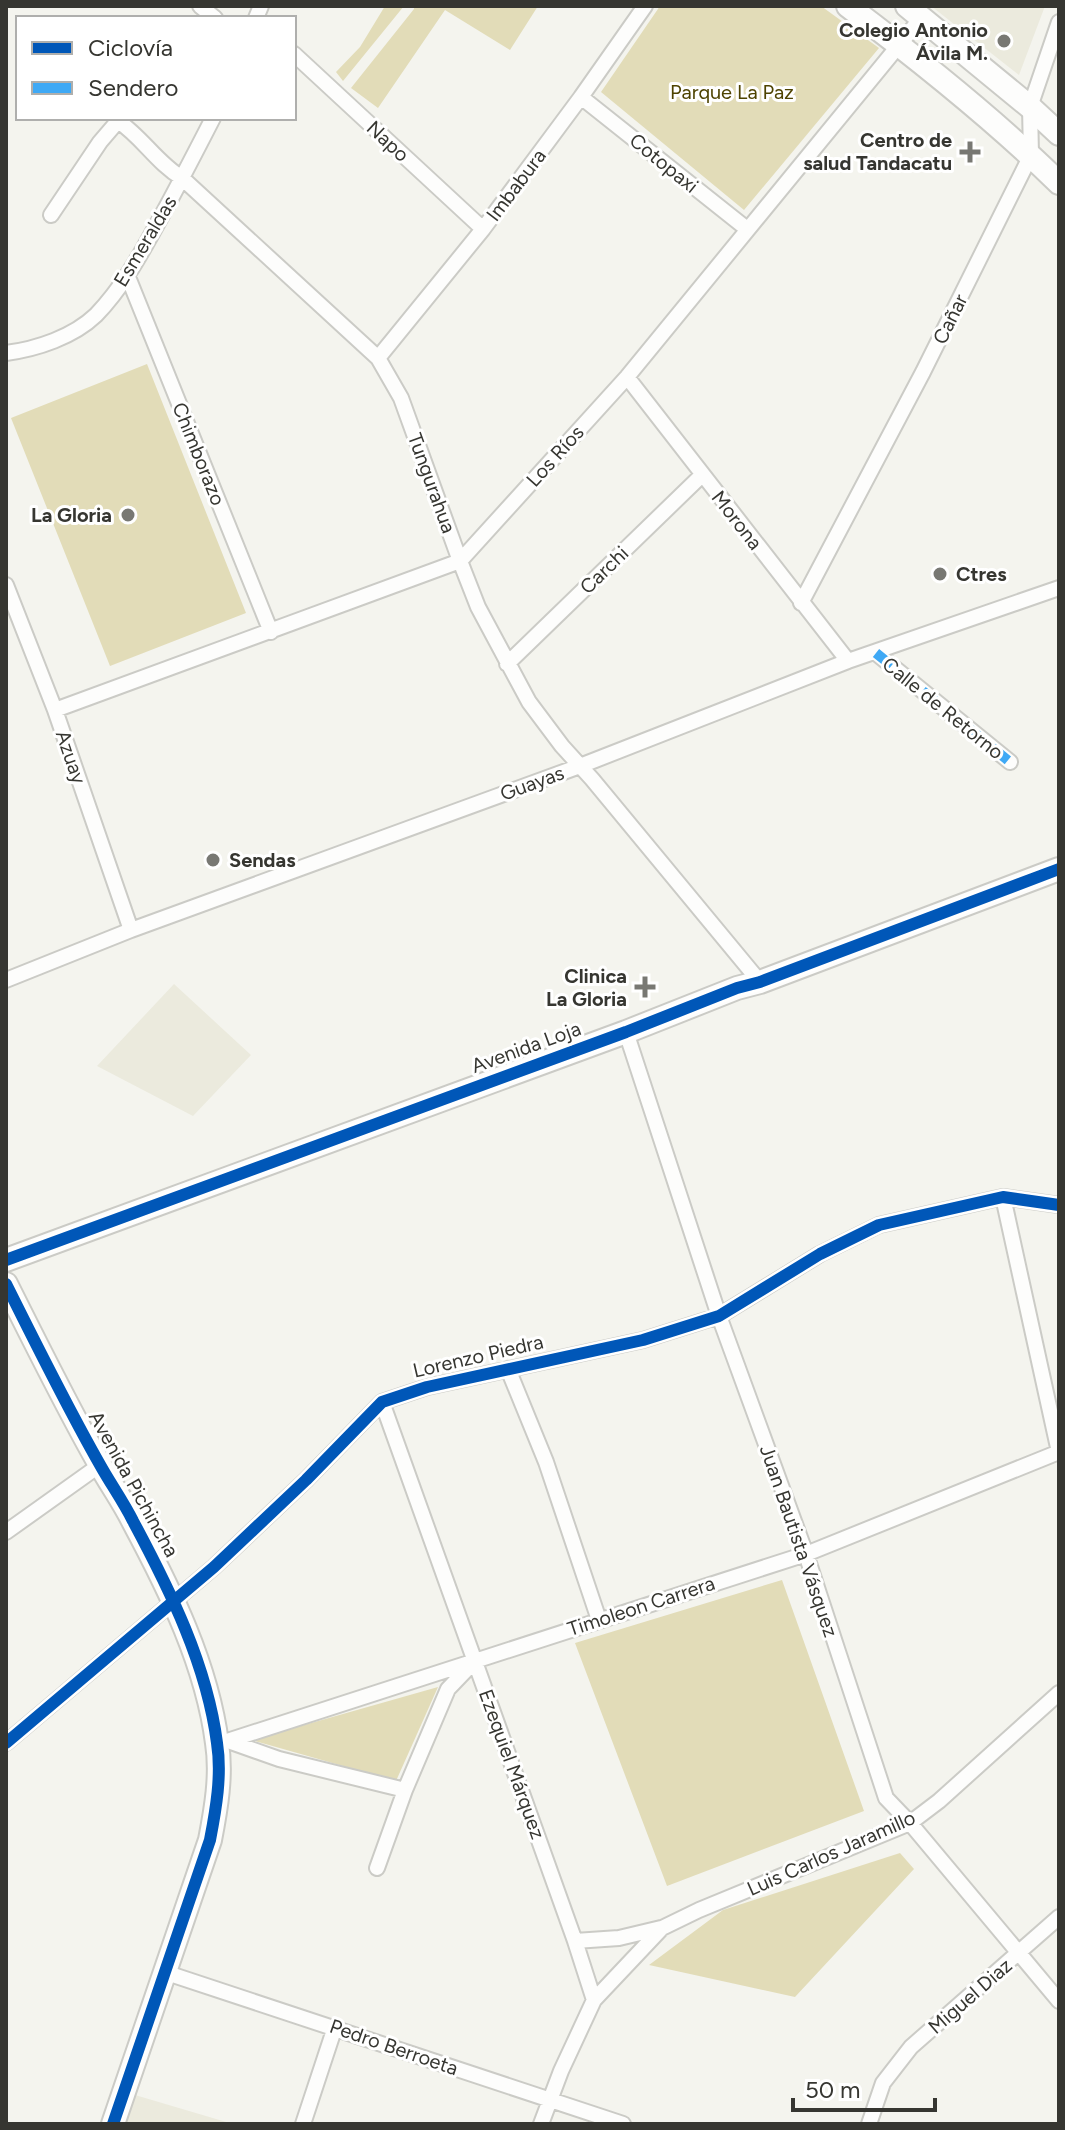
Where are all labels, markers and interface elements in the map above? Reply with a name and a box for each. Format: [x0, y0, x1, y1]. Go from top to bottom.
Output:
legend [16, 16, 296, 120]
place label: Colegio Antonio Ávila M. [839, 18, 988, 65]
marker: Colegio Antonio Ávila M. [995, 32, 1013, 50]
text: Ciclovía [88, 33, 173, 62]
text: Sendero [88, 73, 178, 102]
park label: Parque La Paz [670, 80, 794, 104]
street label: Napo [362, 115, 414, 167]
street label: Cotopaxi [625, 128, 703, 198]
place label: Centro de salud Tandacatu [803, 128, 952, 175]
marker: Centro de salud Tandacatu [959, 141, 981, 163]
street label: Imbabura [481, 144, 551, 226]
street label: Esmeraldas [109, 191, 181, 291]
street label: Cañar [928, 290, 972, 348]
street label: Chimborazo [167, 399, 231, 509]
street label: Los Ríos [521, 420, 589, 492]
street label: Tungurahua [403, 430, 461, 536]
street label: Morona [707, 486, 767, 554]
place label: La Gloria [31, 503, 112, 527]
marker: La Gloria [119, 506, 137, 524]
street label: Carchi [575, 541, 633, 599]
place label: Ctres [956, 562, 1007, 586]
marker: Ctres [931, 565, 949, 583]
street label: Calle de Retorno [878, 652, 1008, 764]
street label: Azuay [51, 727, 91, 787]
street label: Guayas [497, 760, 567, 806]
place label: Sendas [229, 848, 295, 872]
marker: Sendas [204, 851, 222, 869]
place label: Clinica La Gloria [546, 964, 627, 1011]
marker: Clinica La Gloria [634, 976, 656, 998]
street label: Avenida Loja [468, 1016, 584, 1078]
street label: Lorenzo Piedra [410, 1329, 546, 1383]
street label: Avenida Pichincha [84, 1407, 184, 1561]
street label: Juan Bautista Vásquez [755, 1442, 843, 1640]
street label: Timoleon Carrera [564, 1571, 718, 1641]
street label: Ezequiel Márquez [474, 1686, 550, 1842]
street label: Luis Carlos Jaramillo [743, 1805, 919, 1901]
street label: Miguel Diaz [923, 1953, 1017, 2039]
street label: Pedro Berroeta [327, 2014, 461, 2080]
scale bar [793, 2062, 935, 2112]
text: 50 m [805, 2075, 861, 2104]

